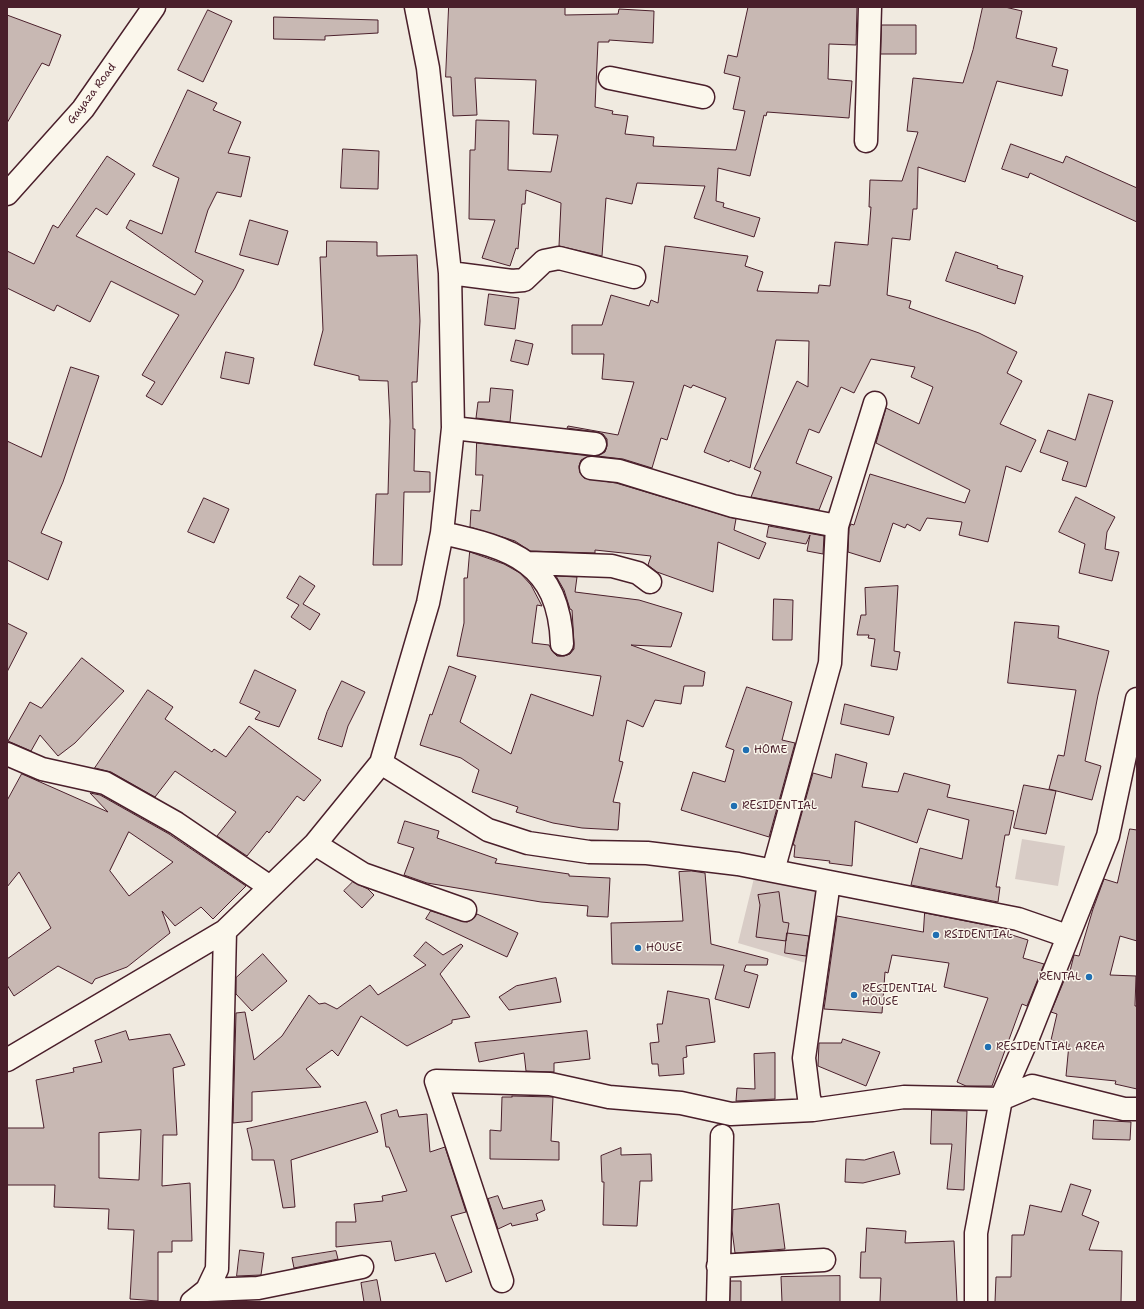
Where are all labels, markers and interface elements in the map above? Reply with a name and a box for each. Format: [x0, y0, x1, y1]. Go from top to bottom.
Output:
street label: Gayaza Road [65, 61, 119, 127]
place label: HOME [754, 743, 787, 757]
marker: HOME [741, 745, 751, 755]
place label: RESIDENTIAL [742, 799, 817, 813]
marker: RESIDENTIAL [729, 801, 739, 811]
place label: RSIDENTIAL [944, 928, 1013, 942]
marker: RSIDENTIAL [931, 930, 941, 940]
place label: HOUSE [646, 941, 682, 955]
marker: HOUSE [633, 943, 643, 953]
place label: RENTAL [1039, 970, 1081, 984]
marker: RENTAL [1084, 972, 1094, 982]
place label: RESIDENTIAL HOUSE [862, 982, 937, 1008]
marker: RESIDENTIAL HOUSE [849, 990, 859, 1000]
place label: RESIDENTIAL AREA [996, 1040, 1105, 1054]
marker: RESIDENTIAL AREA [983, 1042, 993, 1052]

